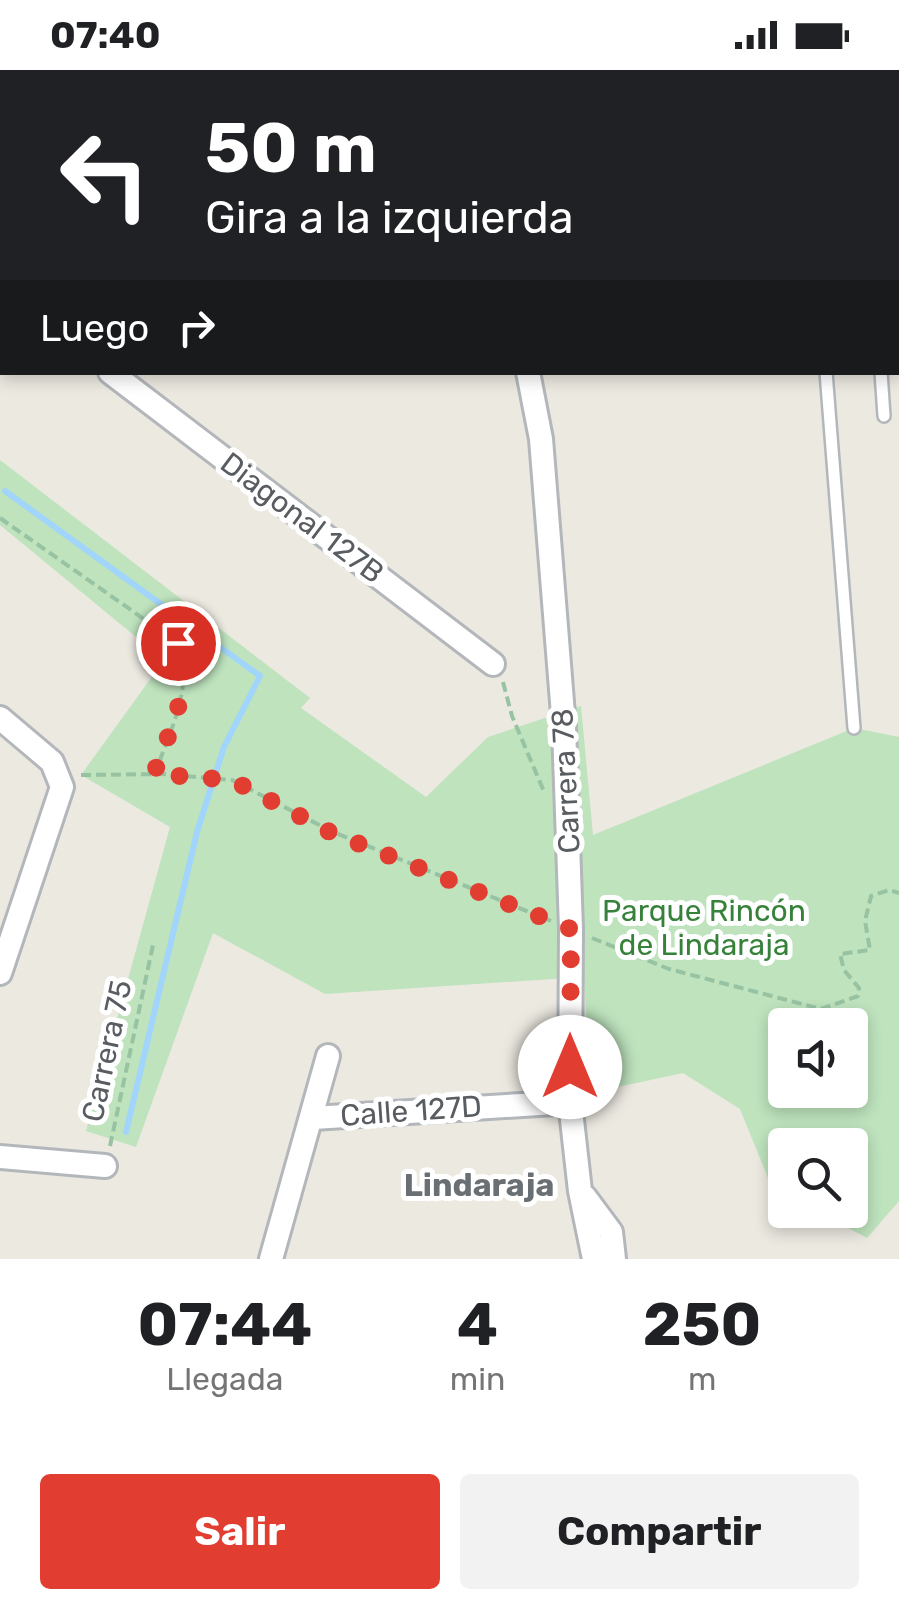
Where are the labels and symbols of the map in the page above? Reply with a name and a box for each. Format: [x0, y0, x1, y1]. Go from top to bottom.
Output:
street label: Diagonal 127B [213, 445, 391, 591]
pin [136, 601, 221, 686]
street label: Carrera 78 [544, 707, 588, 855]
park label: Parque Rincón de Lindaraja [602, 893, 806, 963]
street label: Carrera 75 [74, 977, 140, 1125]
position arrow [518, 1015, 622, 1119]
street label: Calle 127D [339, 1088, 483, 1134]
district label: Lindaraja [404, 1166, 554, 1204]

